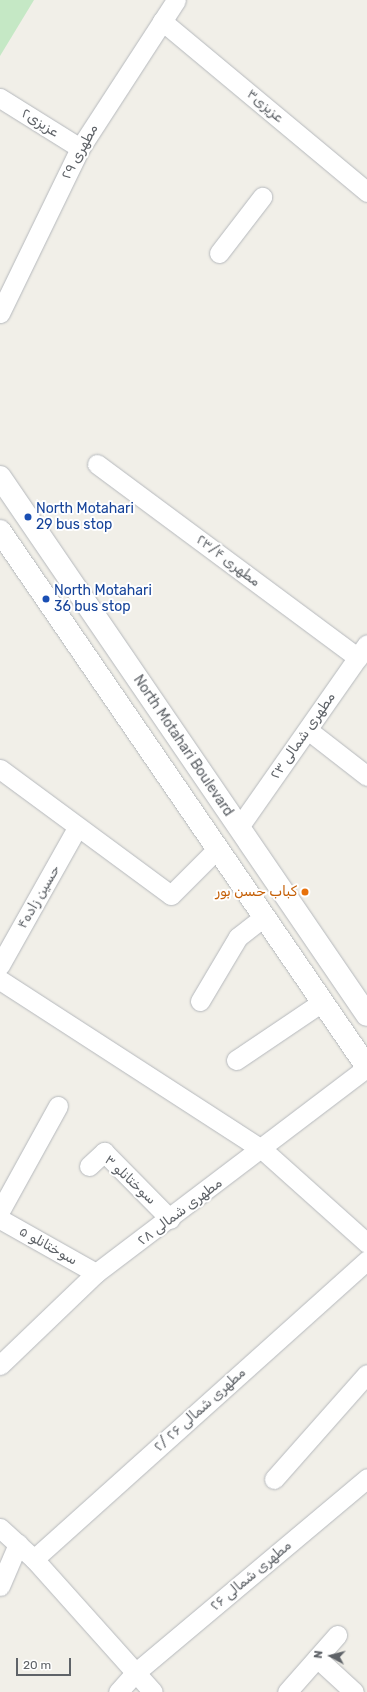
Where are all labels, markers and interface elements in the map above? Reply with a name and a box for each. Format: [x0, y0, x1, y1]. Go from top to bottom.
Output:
street label: عزیزی۳ [243, 86, 287, 126]
street label: عزیزی۲ [18, 105, 62, 141]
street label: مطهری ۲۹ [58, 122, 102, 182]
place label: North Motahari 29 bus stop [36, 501, 134, 534]
marker: North Motahari 29 bus stop [23, 512, 33, 522]
street label: مطهری ۲۳/۴ [193, 531, 263, 591]
place label: North Motahari 36 bus stop [54, 583, 152, 616]
marker: North Motahari 36 bus stop [41, 594, 51, 604]
street label: North Motahari Boulevard [129, 672, 237, 820]
street label: مطهری شمالی ۲۳ [267, 689, 339, 783]
street label: حسین زاده۴ [14, 862, 64, 932]
place label: كباب حسن بور [215, 884, 297, 900]
marker: كباب حسن بور [300, 887, 310, 897]
street label: سوختانلو ۳ [101, 1152, 159, 1208]
street label: مطهری شمالی ۲۸ [134, 1175, 226, 1249]
street label: سوختانلو ۵ [16, 1223, 80, 1269]
street label: مطهری شمالی ۲۶ /۲ [151, 1364, 249, 1456]
street label: مطهری شمالی ۲۶ [207, 1537, 295, 1615]
north arrow [311, 1636, 351, 1676]
scale bar [18, 1650, 73, 1676]
text: N [312, 1650, 326, 1659]
text: 20 m [23, 1658, 51, 1672]

